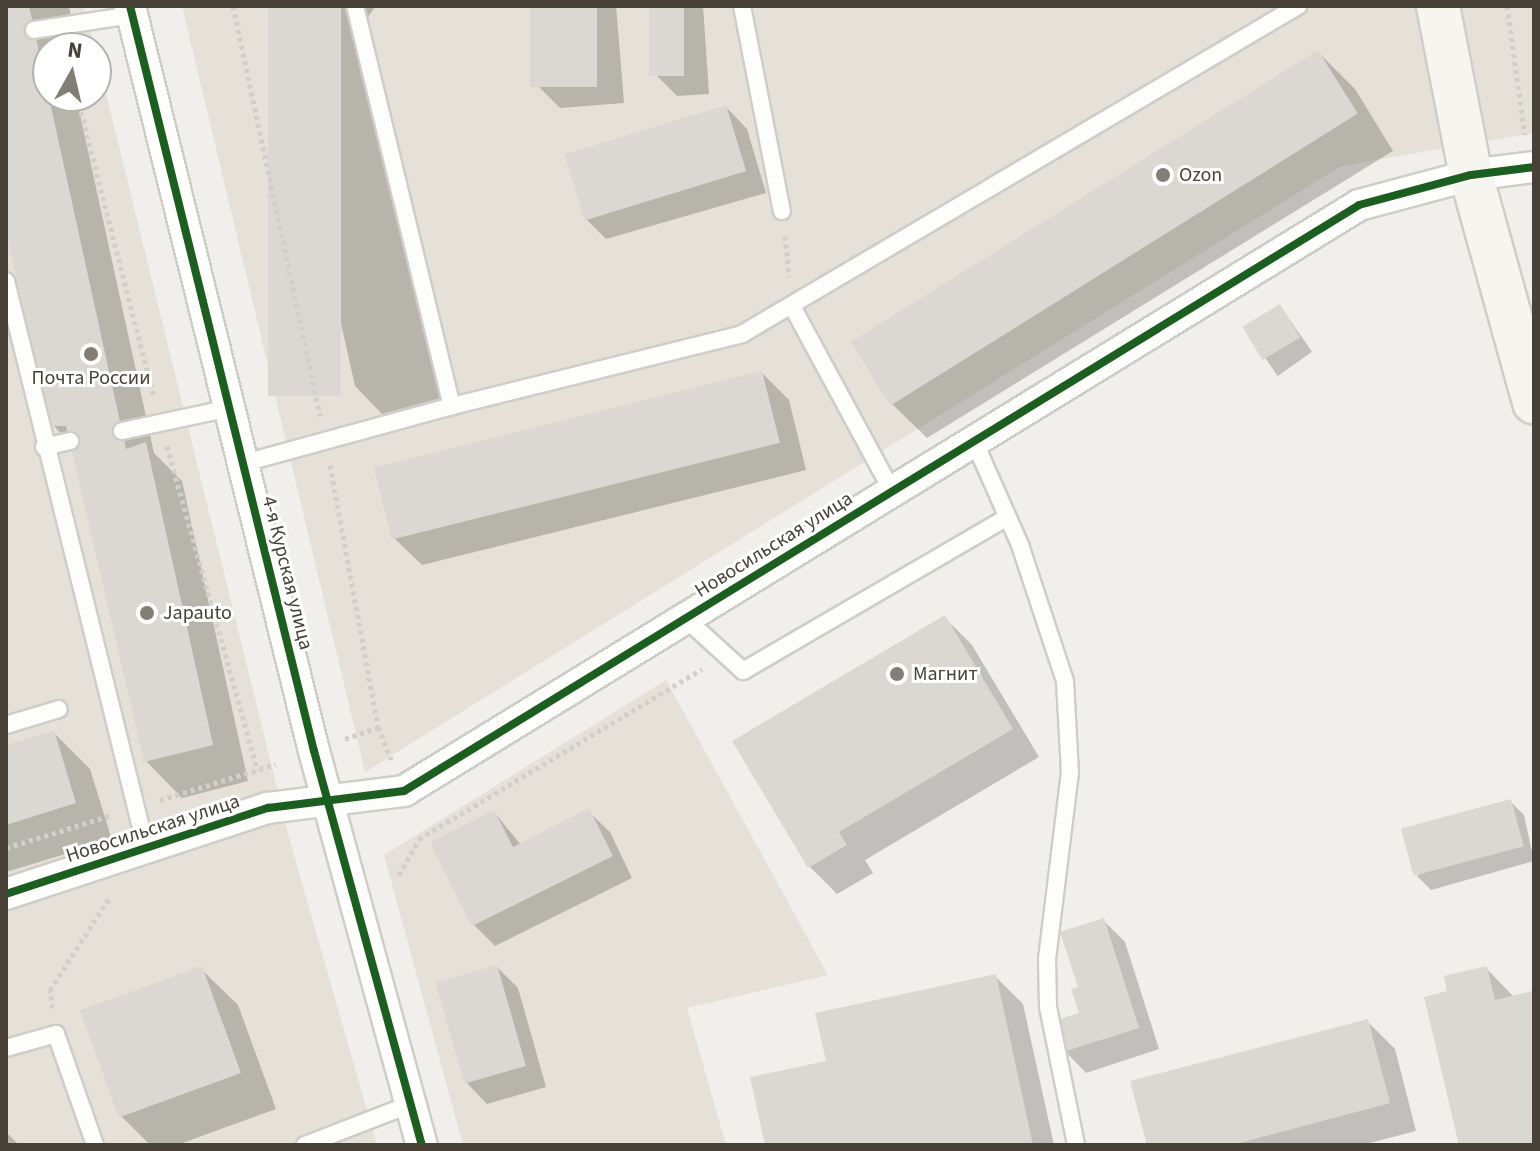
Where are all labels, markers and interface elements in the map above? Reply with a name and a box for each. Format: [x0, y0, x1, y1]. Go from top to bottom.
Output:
north arrow [32, 32, 112, 112]
text: N [66, 33, 85, 67]
place label: Ozon [1179, 163, 1222, 187]
marker: Ozon [1154, 166, 1172, 184]
marker: Почта России [82, 345, 100, 363]
place label: Почта России [32, 366, 150, 390]
street label: Новосильская улица [691, 487, 857, 603]
street label: 4-я Курская улица [256, 494, 318, 652]
place label: Japauto [163, 601, 232, 625]
marker: Japauto [138, 604, 156, 622]
place label: Магнит [913, 662, 978, 686]
marker: Магнит [888, 665, 906, 683]
street label: Новосильская улица [63, 790, 243, 868]

